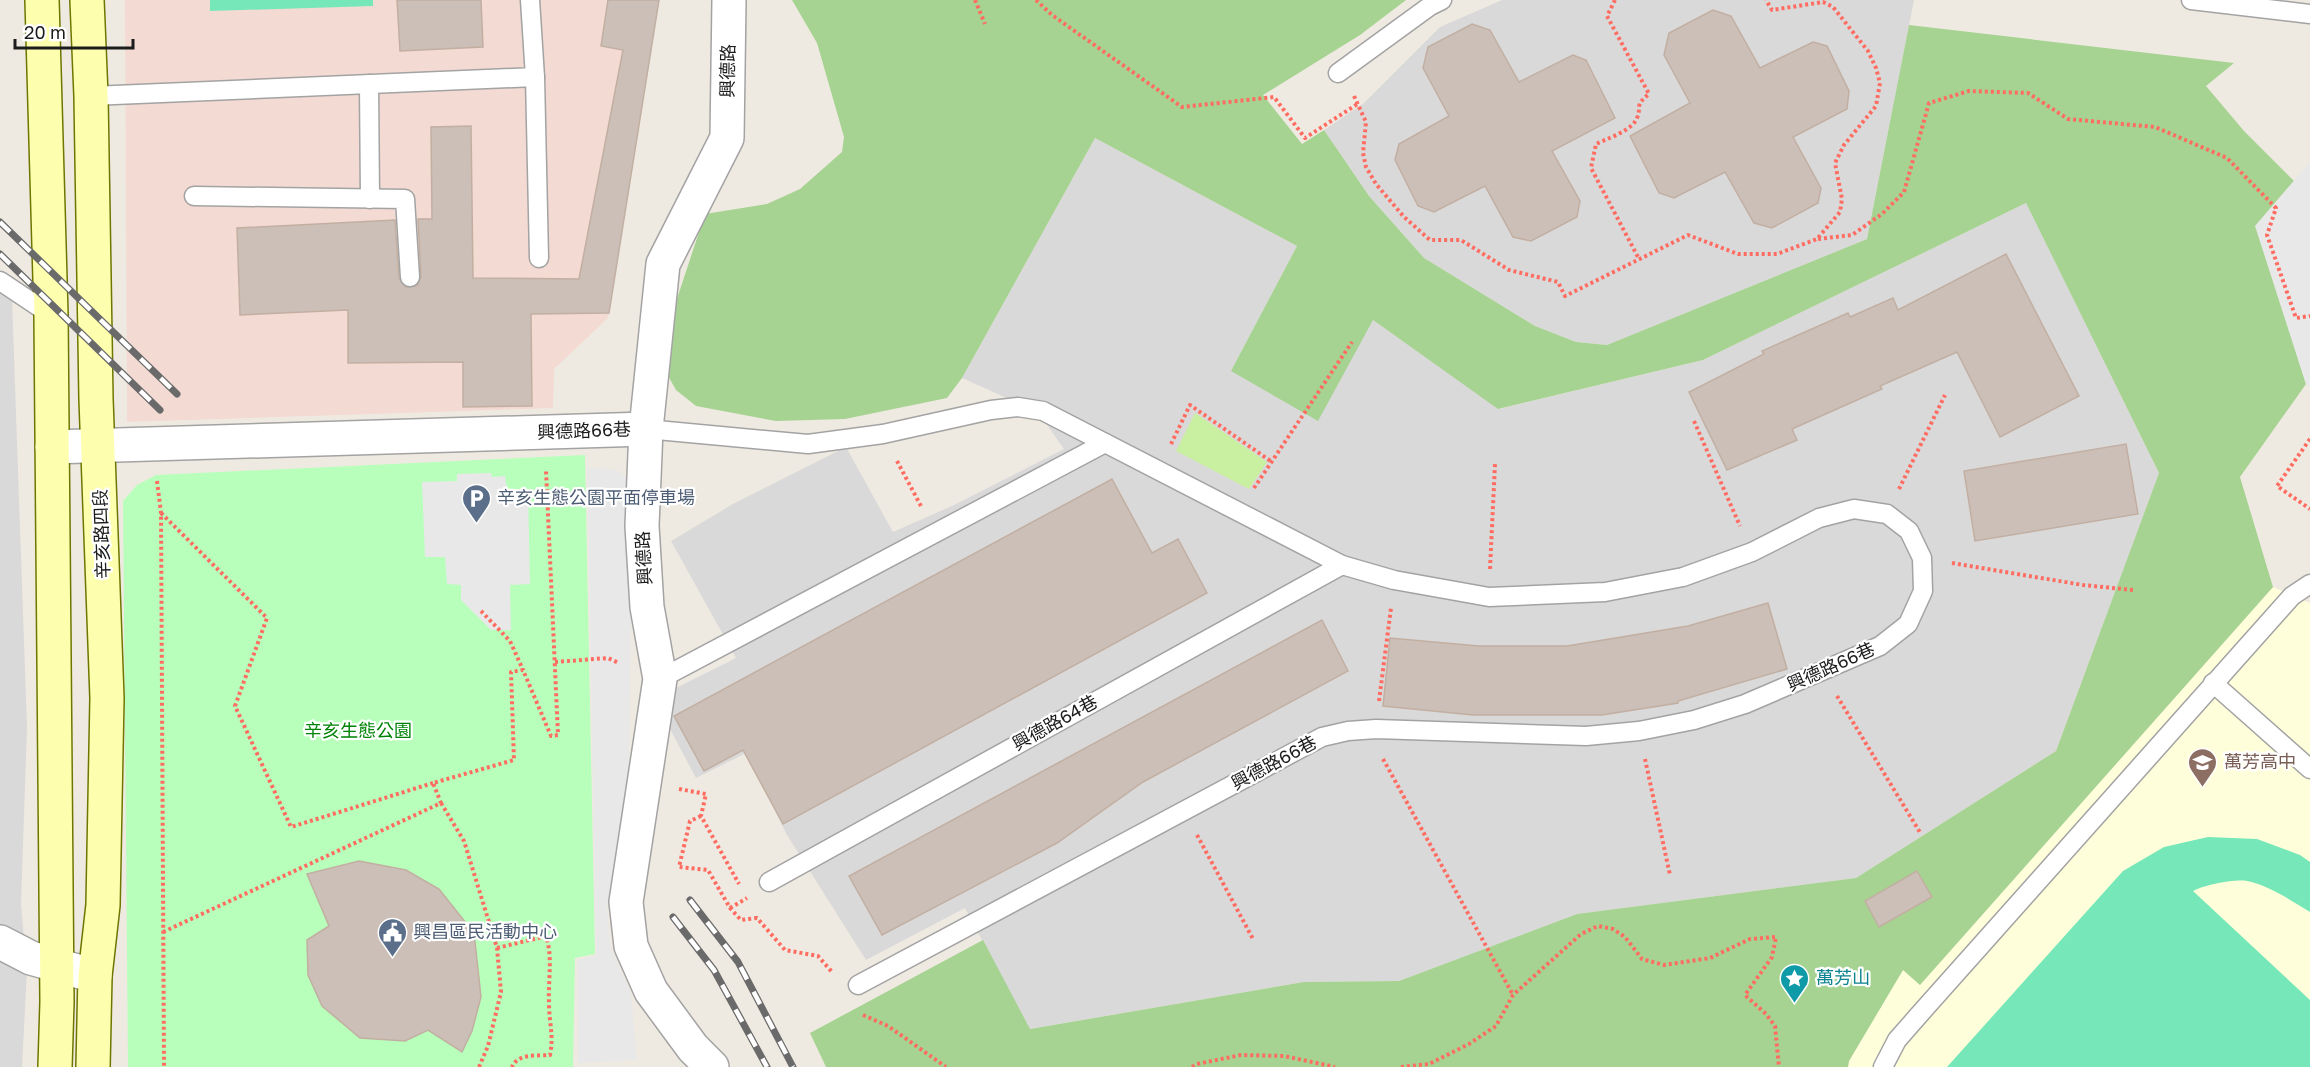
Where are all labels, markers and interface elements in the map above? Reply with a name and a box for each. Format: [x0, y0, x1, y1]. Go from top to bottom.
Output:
scale bar [15, 12, 134, 50]
text: 20 m [24, 21, 66, 43]
street label: 興德路 [716, 44, 738, 98]
street label: 興德路66巷 [537, 417, 631, 443]
parking icon: 辛亥生態公園平面停車場 [460, 482, 492, 524]
place label: 辛亥生態公園平面停車場 [497, 486, 695, 508]
street label: 辛亥路四段 [88, 489, 114, 579]
street label: 興德路 [631, 531, 655, 586]
street label: 興德路66巷 [1783, 637, 1878, 695]
street label: 興德路64巷 [1008, 690, 1101, 755]
park label: 辛亥生態公園 [304, 719, 412, 741]
street label: 興德路66巷 [1227, 730, 1320, 794]
school or university icon: 萬芳高中 [2187, 746, 2219, 788]
place label: 萬芳高中 [2224, 750, 2296, 772]
public building icon: 興昌區民活動中心 [376, 916, 408, 958]
place label: 興昌區民活動中心 [413, 920, 557, 942]
place icon: 萬芳山 [1779, 962, 1811, 1004]
place label: 萬芳山 [1816, 966, 1870, 988]

